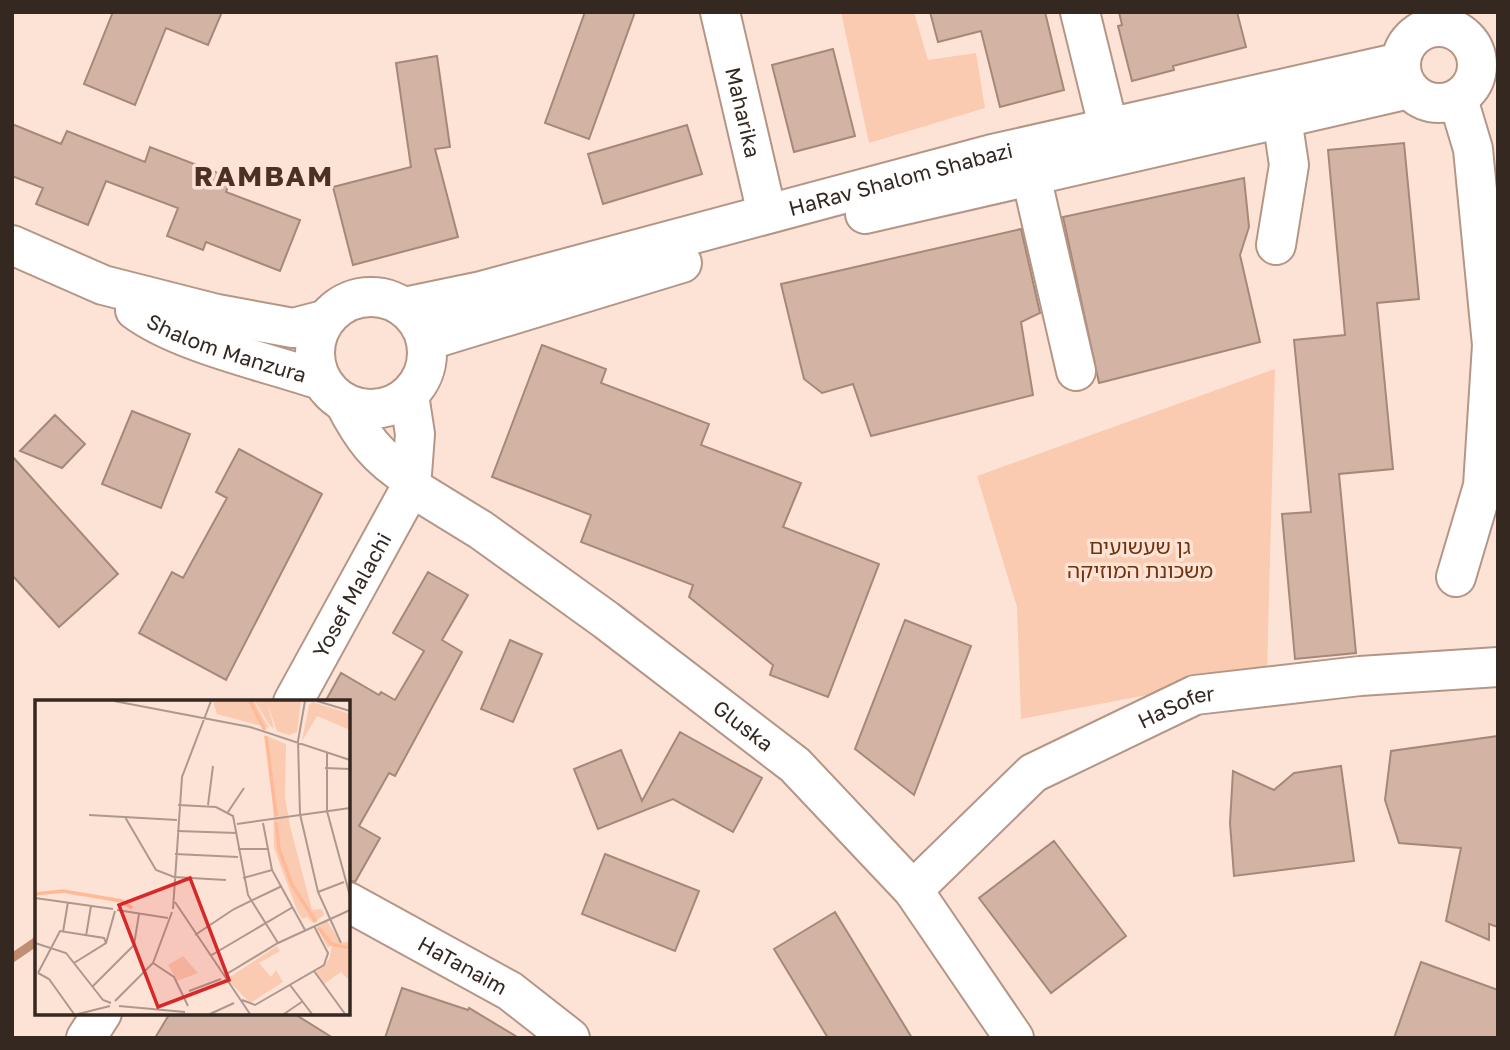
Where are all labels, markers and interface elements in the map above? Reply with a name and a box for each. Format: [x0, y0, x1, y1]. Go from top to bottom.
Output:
street label: Maharika [720, 65, 766, 160]
street label: HaRav Shalom Shabazi [786, 137, 1015, 221]
district label: RAMBAM [194, 159, 334, 192]
street label: Shalom Manzura [142, 308, 310, 388]
street label: Yosef Malachi [307, 528, 397, 662]
park label: גן שעשועים משכונת המוזיקה [1067, 533, 1213, 583]
street label: HaSofer [1133, 680, 1216, 734]
street label: Gluska [708, 694, 779, 757]
inset map [35, 700, 350, 1015]
street label: HaTanaim [414, 930, 512, 1000]

